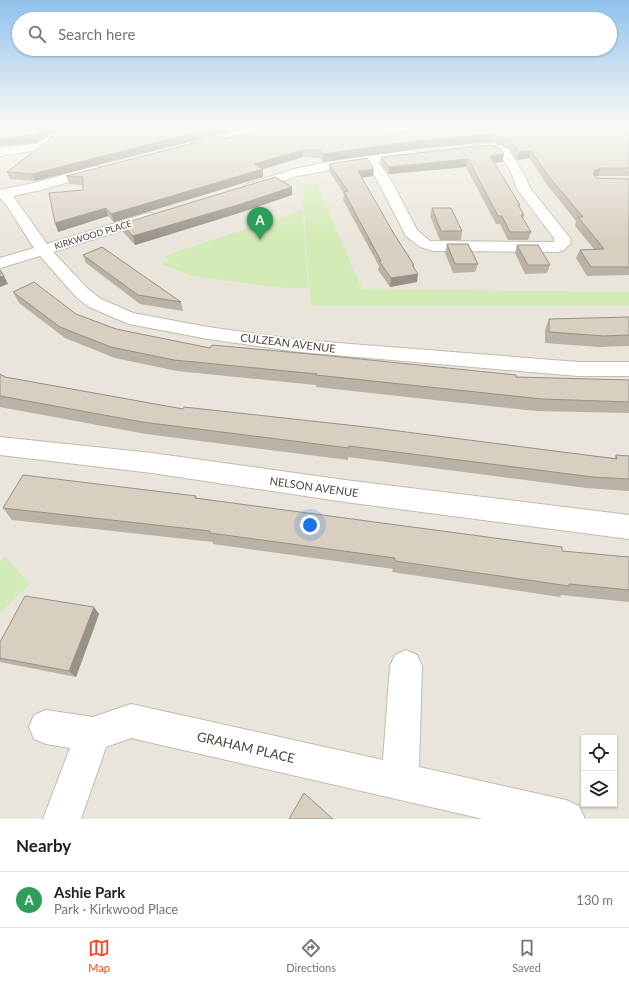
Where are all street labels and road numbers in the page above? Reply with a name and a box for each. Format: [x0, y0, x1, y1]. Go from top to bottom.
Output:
street label: KIRKWOOD PLACE [53, 218, 133, 251]
street label: CULZEAN AVENUE [240, 330, 336, 355]
street label: NELSON AVENUE [269, 474, 359, 499]
street label: GRAHAM PLACE [196, 728, 296, 766]

